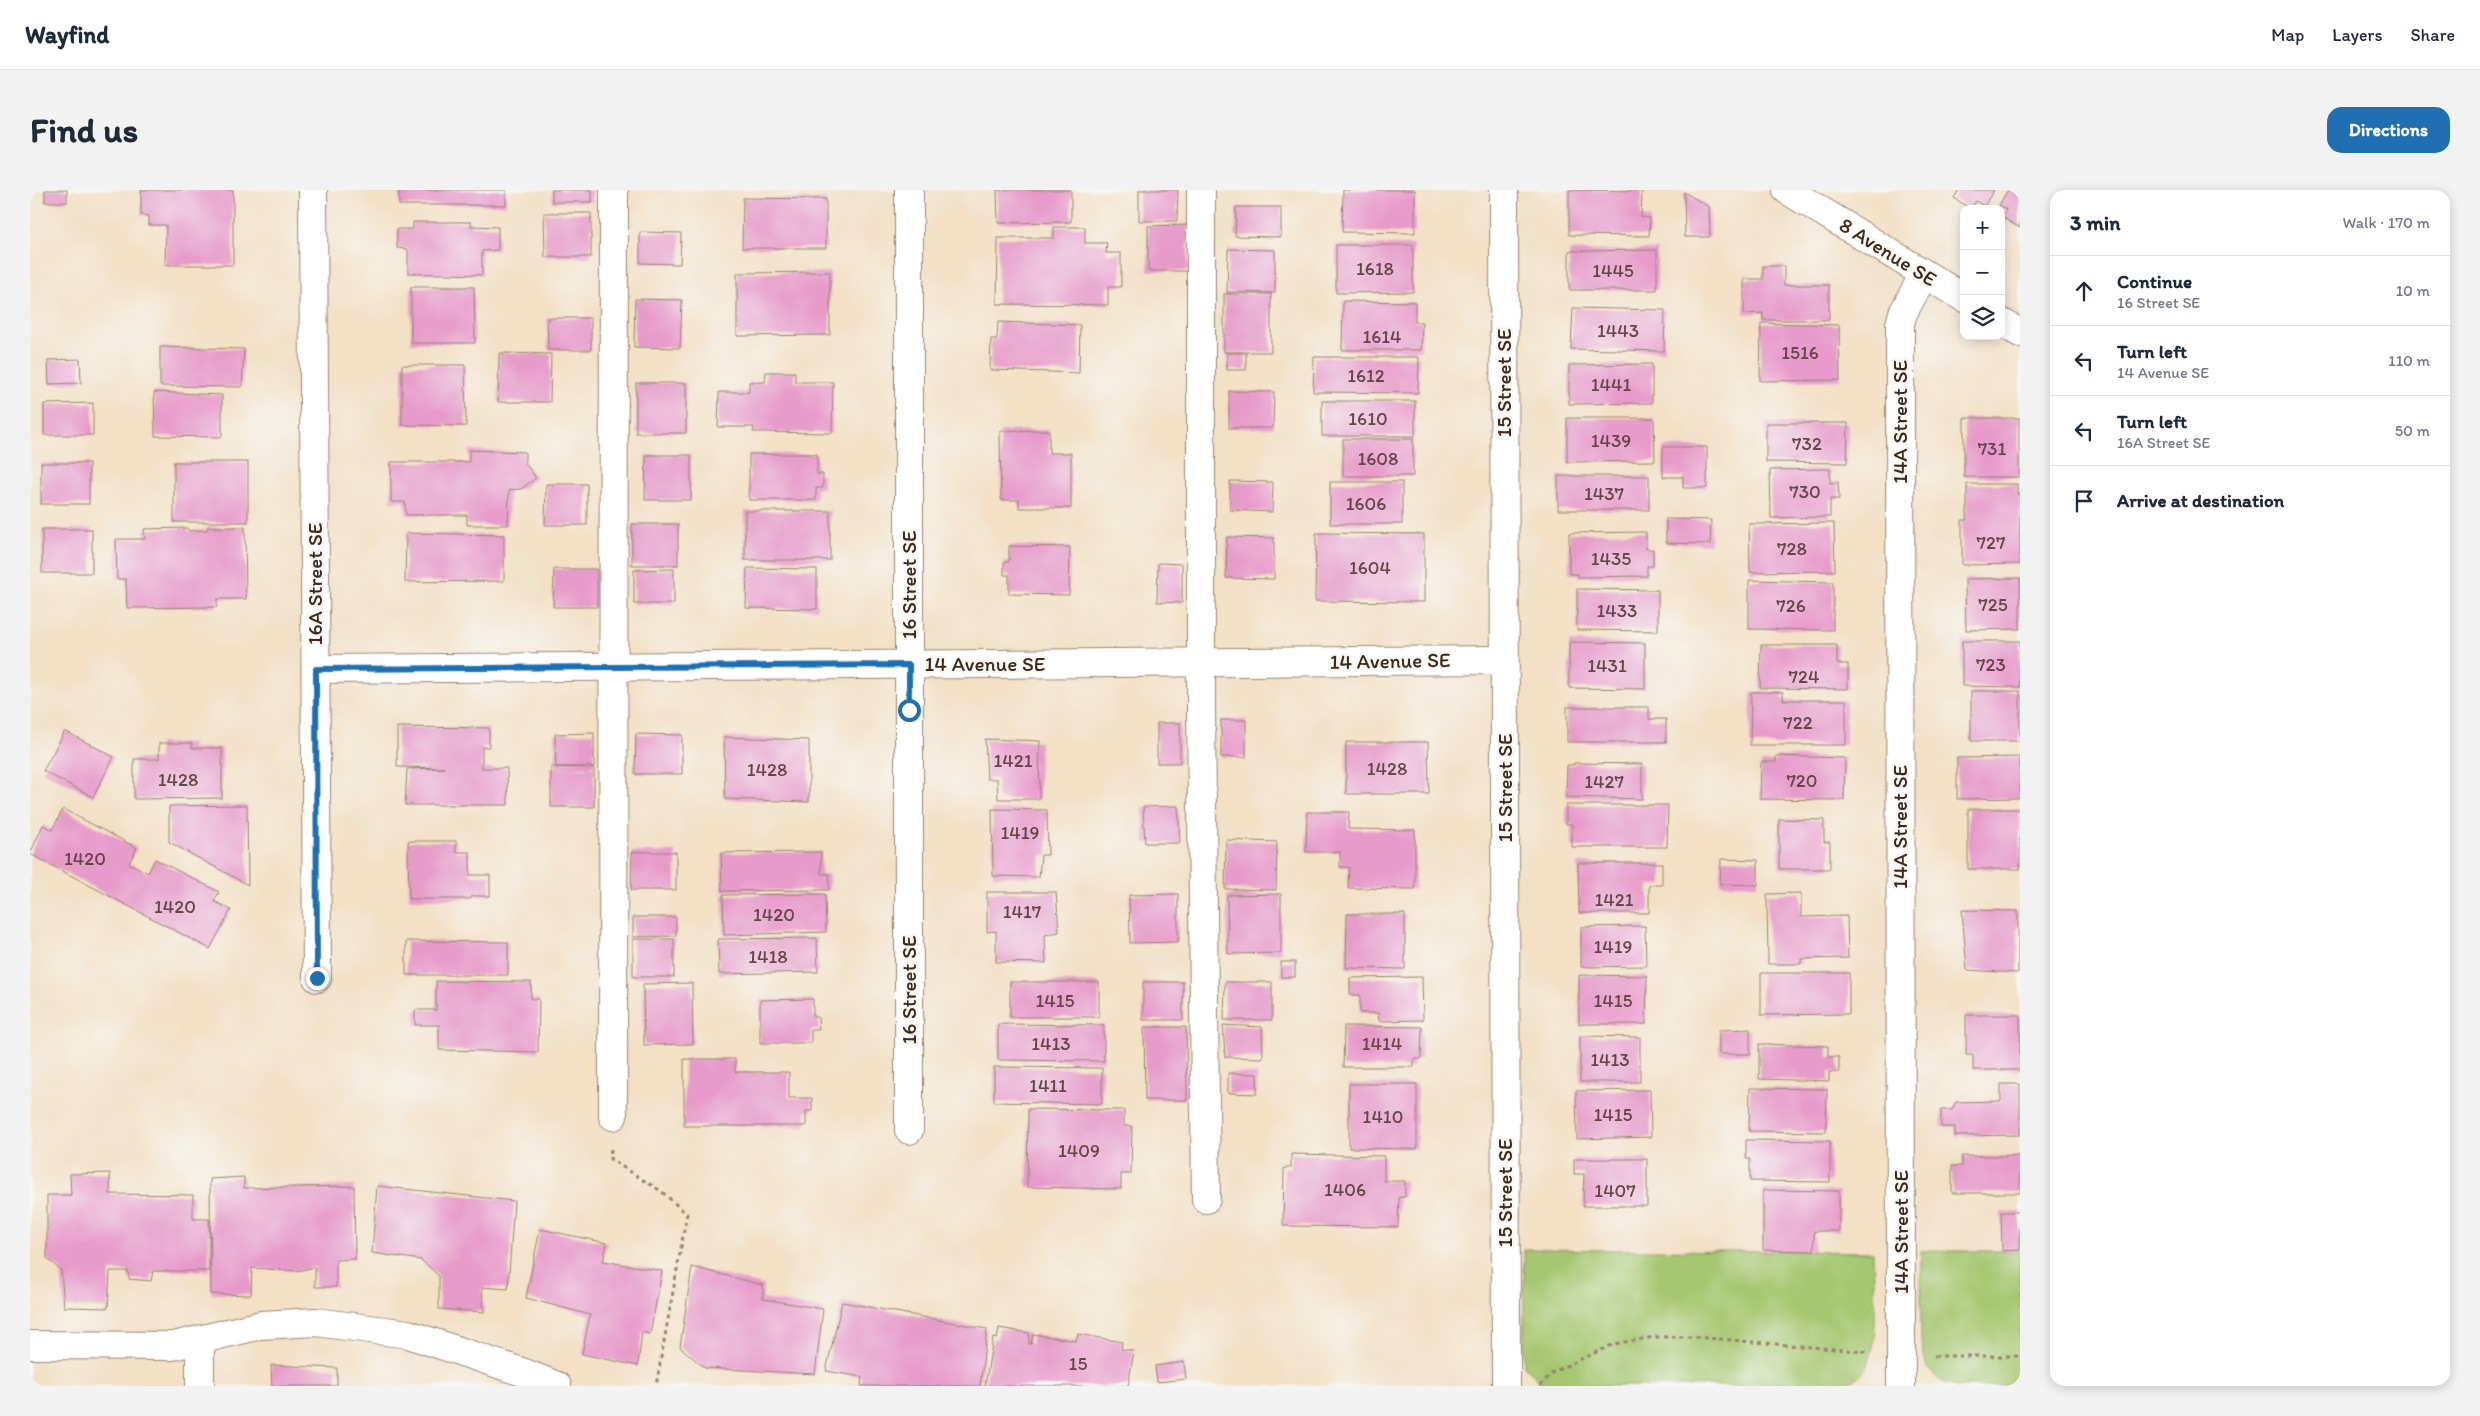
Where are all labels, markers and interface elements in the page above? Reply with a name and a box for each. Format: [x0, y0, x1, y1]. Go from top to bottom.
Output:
text: Wayfind [25, 20, 109, 49]
text: Map [2271, 24, 2304, 46]
text: Layers [2332, 24, 2382, 46]
text: Share [2410, 24, 2455, 46]
button: Directions [2327, 107, 2450, 153]
text: Find us [30, 109, 138, 151]
map controls [1960, 205, 2005, 340]
button: + [1960, 205, 2005, 250]
text: 3 min [2070, 210, 2120, 235]
street label: 8 Avenue SE [1835, 212, 1942, 291]
text: Walk · 170 m [2343, 213, 2430, 232]
button: − [1960, 250, 2005, 295]
house number: 1618 [1356, 257, 1394, 280]
house number: 1445 [1592, 259, 1634, 282]
text: Continue [2117, 270, 2192, 293]
icon: ahead [2070, 277, 2098, 305]
text: 10 m [2396, 281, 2430, 300]
text: 16 Street SE [2117, 293, 2200, 312]
button: layers [1960, 295, 2005, 340]
house number: 1443 [1597, 319, 1639, 342]
house number: 1614 [1362, 325, 1402, 348]
street label: 15 Street SE [1491, 328, 1516, 438]
text: Turn left [2117, 340, 2187, 363]
house number: 1516 [1781, 341, 1819, 364]
icon: left [2070, 347, 2098, 375]
text: 110 m [2388, 351, 2430, 370]
street label: 14A Street SE [1887, 360, 1912, 484]
text: 14 Avenue SE [2117, 363, 2209, 382]
house number: 1612 [1347, 364, 1385, 387]
house number: 1441 [1591, 373, 1631, 396]
house number: 1610 [1348, 407, 1388, 430]
text: Turn left [2117, 410, 2187, 433]
icon: left [2070, 417, 2098, 445]
text: 50 m [2395, 421, 2430, 440]
house number: 1439 [1591, 429, 1631, 452]
house number: 732 [1792, 432, 1822, 455]
text: 16A Street SE [2117, 433, 2210, 452]
house number: 731 [1978, 437, 2006, 460]
house number: 1608 [1358, 447, 1398, 470]
house number: 730 [1789, 480, 1821, 503]
house number: 1437 [1584, 482, 1624, 505]
icon: arrive [2070, 487, 2098, 515]
text: Arrive at destination [2117, 489, 2284, 512]
house number: 1606 [1346, 492, 1386, 515]
street label: 16A Street SE [302, 523, 327, 645]
street label: 16 Street SE [896, 530, 921, 640]
house number: 727 [1977, 531, 2005, 554]
house number: 728 [1777, 537, 1807, 560]
house number: 1435 [1591, 547, 1631, 570]
house number: 1604 [1349, 556, 1391, 579]
house number: 725 [1978, 593, 2008, 616]
house number: 726 [1776, 594, 1806, 617]
house number: 1433 [1597, 599, 1637, 622]
street label: 14 Avenue SE [1329, 647, 1451, 674]
street label: 14 Avenue SE [925, 651, 1045, 676]
house number: 723 [1976, 653, 2006, 676]
house number: 1431 [1587, 654, 1627, 677]
house number: 724 [1789, 665, 1819, 688]
route start [898, 699, 921, 722]
house number: 722 [1783, 711, 1813, 734]
street label: 15 Street SE [1492, 733, 1517, 843]
house number: 1421 [993, 749, 1033, 772]
house number: 1428 [1367, 757, 1407, 780]
house number: 1428 [747, 758, 787, 781]
street label: 14A Street SE [1887, 765, 1912, 889]
house number: 1428 [158, 768, 198, 791]
house number: 720 [1786, 769, 1818, 792]
house number: 1427 [1584, 770, 1624, 793]
house number: 1419 [1001, 821, 1040, 844]
house number: 1420 [64, 847, 106, 870]
house number: 1421 [1594, 888, 1634, 911]
house number: 1420 [154, 895, 196, 918]
house number: 1417 [1003, 900, 1041, 923]
house number: 1420 [753, 903, 795, 926]
street label: 16 Street SE [896, 935, 921, 1045]
house number: 1419 [1594, 935, 1633, 958]
house number: 1418 [748, 945, 788, 968]
route end [306, 967, 329, 990]
house number: 1415 [1035, 989, 1075, 1012]
house number: 1415 [1593, 989, 1633, 1012]
house number: 1413 [1031, 1032, 1071, 1055]
house number: 1414 [1362, 1032, 1402, 1055]
house number: 1413 [1590, 1048, 1630, 1071]
house number: 1411 [1029, 1074, 1067, 1097]
house number: 1415 [1593, 1103, 1633, 1126]
house number: 1410 [1363, 1105, 1403, 1128]
street label: 15 Street SE [1492, 1138, 1517, 1248]
house number: 1409 [1058, 1139, 1100, 1162]
street label: 14A Street SE [1888, 1170, 1913, 1294]
house number: 1406 [1324, 1178, 1366, 1201]
house number: 1407 [1594, 1179, 1636, 1202]
house number: 15 [1069, 1352, 1087, 1375]

